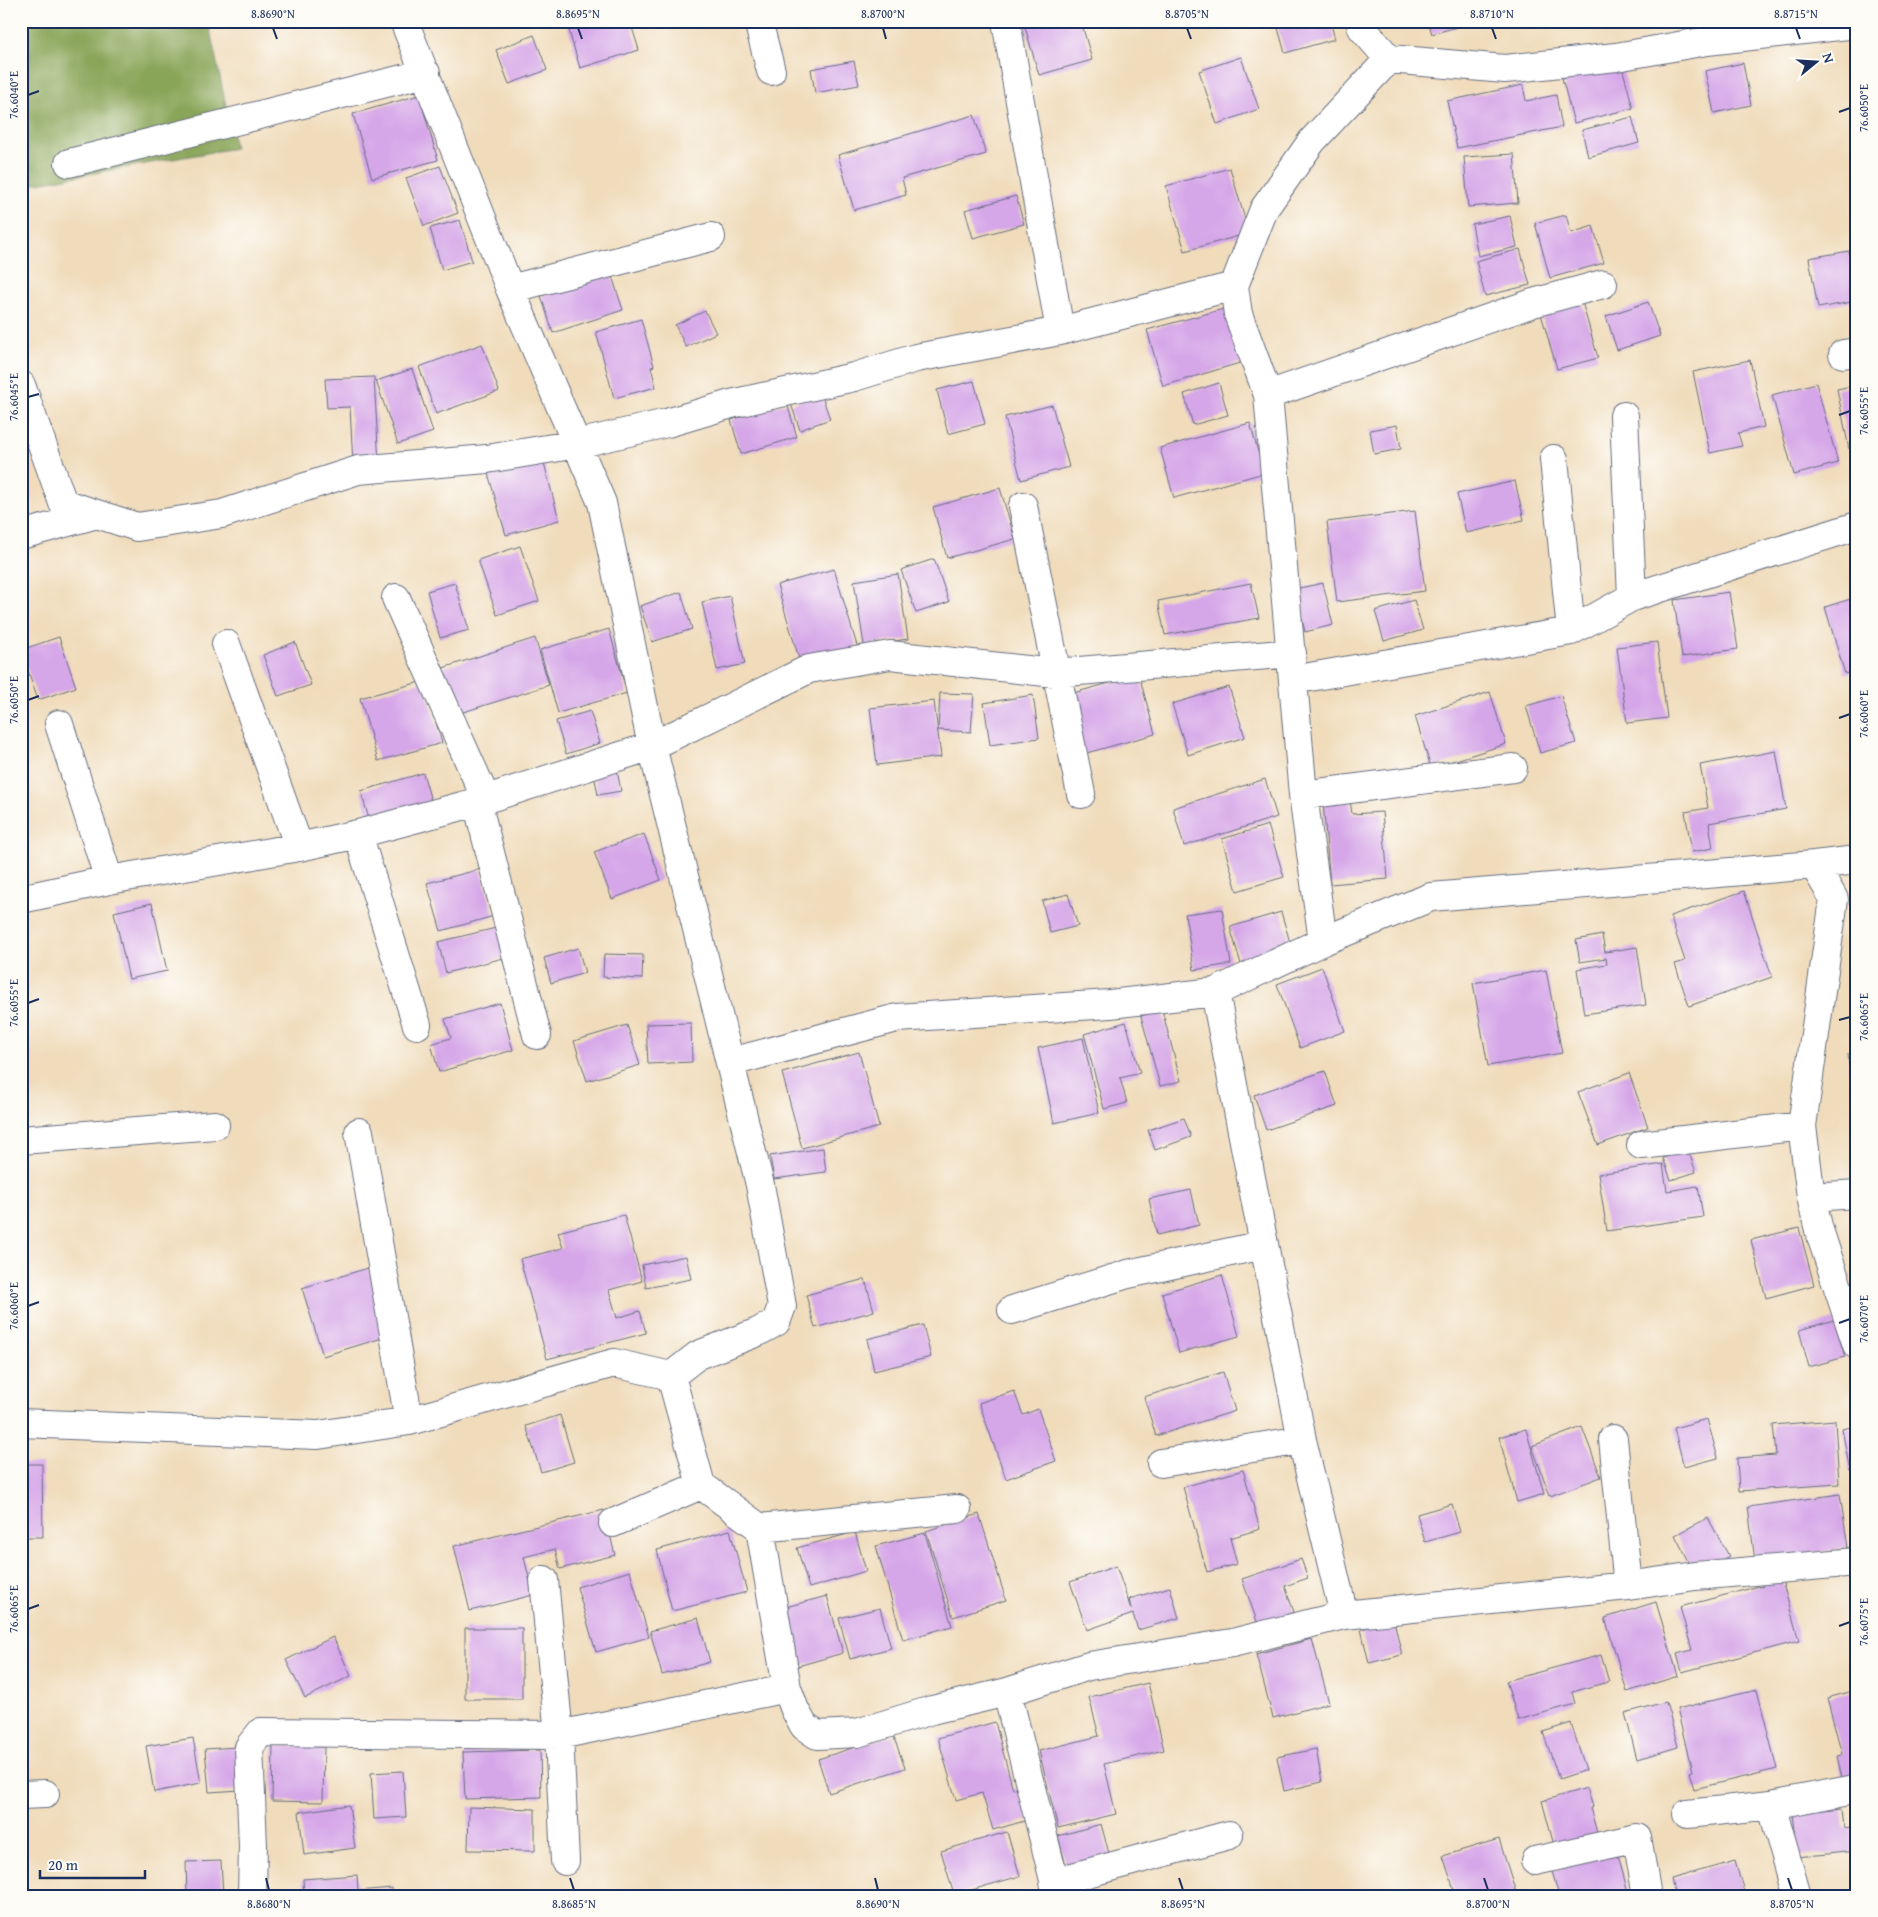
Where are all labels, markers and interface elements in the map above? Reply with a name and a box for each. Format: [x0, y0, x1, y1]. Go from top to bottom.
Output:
text: 8.8690°N [251, 5, 295, 22]
text: 8.8695°N [556, 5, 600, 22]
text: 8.8700°N [861, 5, 905, 22]
text: 8.8705°N [1165, 5, 1209, 22]
text: 8.8710°N [1470, 5, 1514, 22]
text: 8.8715°N [1774, 5, 1818, 22]
north arrow [1790, 38, 1840, 88]
text: N [1817, 50, 1840, 66]
text: 76.6040°E [5, 71, 22, 119]
text: 76.6050°E [1855, 84, 1872, 132]
text: 76.6045°E [5, 373, 22, 421]
text: 76.6055°E [1855, 387, 1872, 435]
text: 76.6050°E [5, 676, 22, 724]
text: 76.6060°E [1855, 690, 1872, 738]
text: 76.6055°E [5, 979, 22, 1027]
text: 76.6065°E [1855, 993, 1872, 1041]
text: 76.6060°E [5, 1282, 22, 1330]
text: 76.6070°E [1855, 1295, 1872, 1343]
text: 76.6065°E [5, 1585, 22, 1633]
text: 76.6075°E [1855, 1598, 1872, 1646]
scale bar [40, 1847, 145, 1879]
text: 20 m [48, 1854, 79, 1875]
text: 8.8680°N [247, 1895, 291, 1912]
text: 8.8685°N [552, 1895, 596, 1912]
text: 8.8690°N [856, 1895, 900, 1912]
text: 8.8695°N [1161, 1895, 1205, 1912]
text: 8.8700°N [1466, 1895, 1510, 1912]
text: 8.8705°N [1770, 1895, 1814, 1912]

